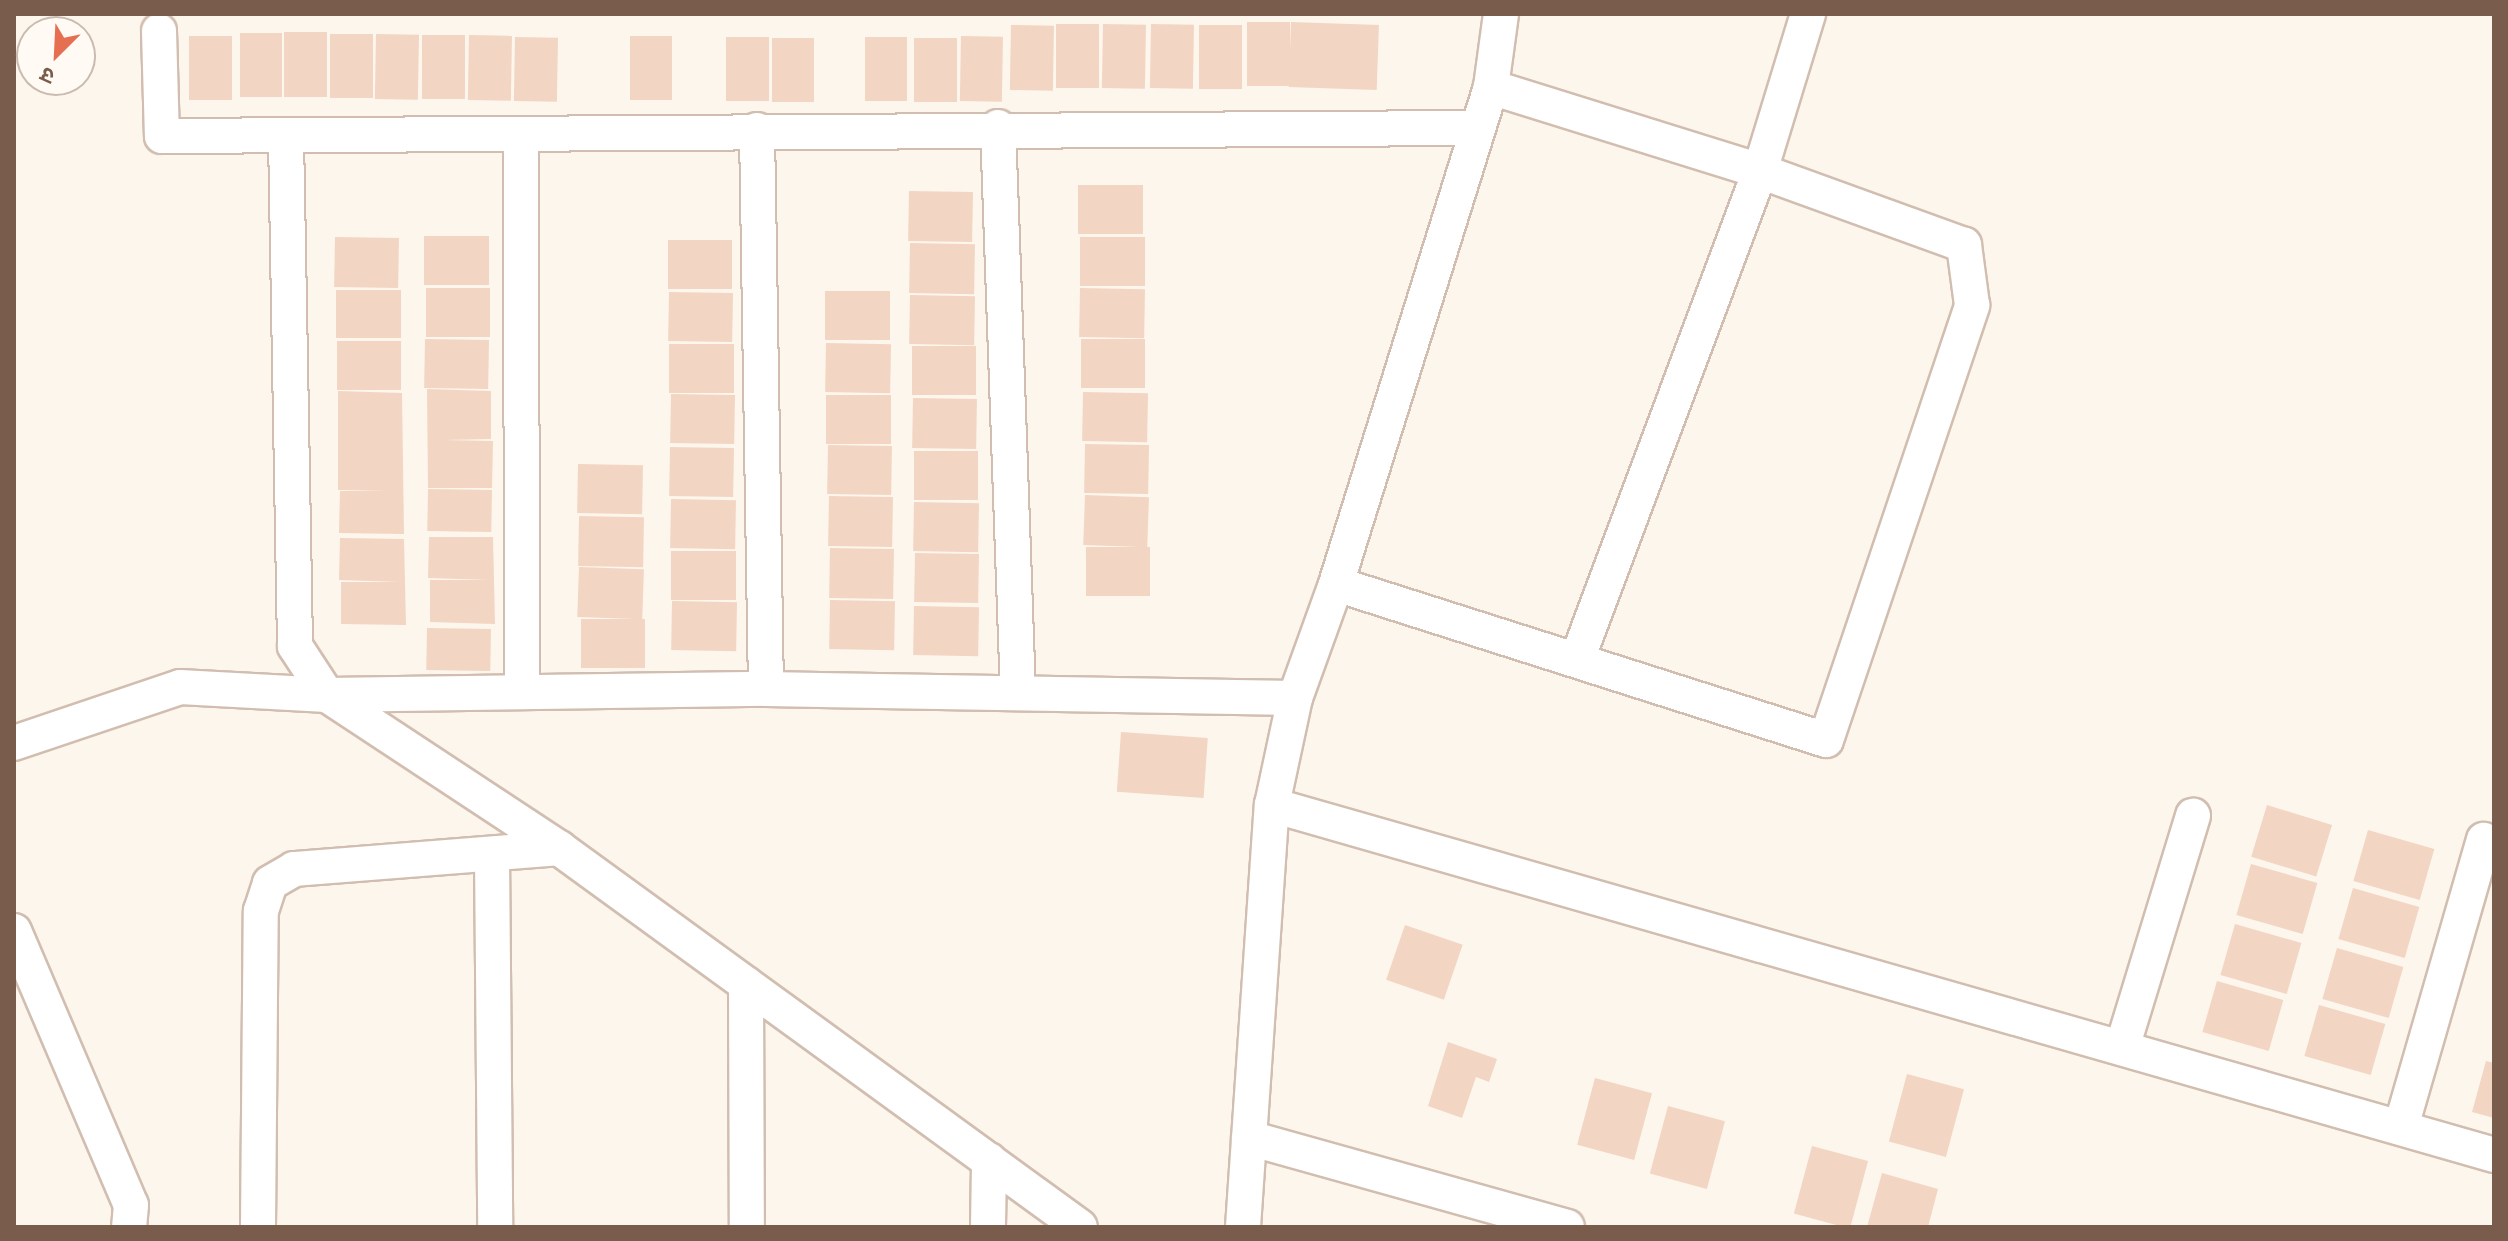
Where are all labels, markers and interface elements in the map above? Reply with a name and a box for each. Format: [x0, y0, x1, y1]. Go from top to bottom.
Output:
north arrow [16, 16, 96, 96]
text: उ [35, 62, 58, 92]

